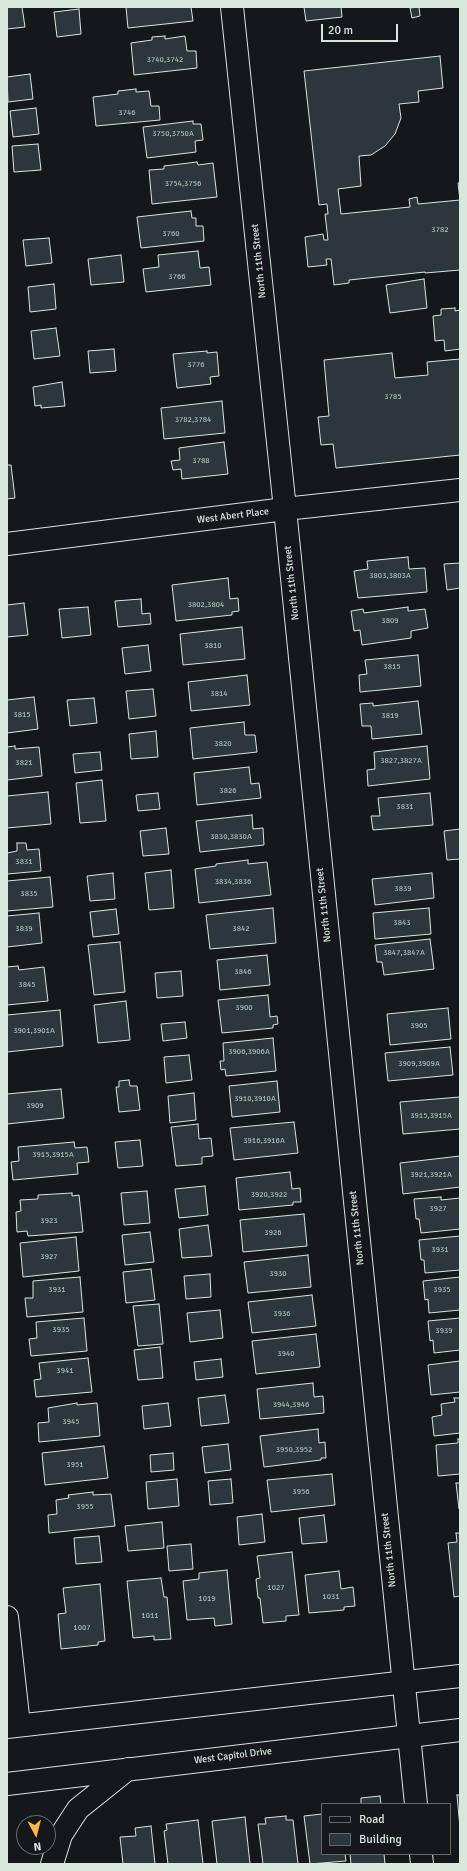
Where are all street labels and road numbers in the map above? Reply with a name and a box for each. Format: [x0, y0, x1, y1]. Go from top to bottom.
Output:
street label: North 11th Street [249, 223, 269, 299]
street label: West Abert Place [196, 506, 270, 526]
street label: North 11th Street [282, 545, 302, 621]
street label: North 11th Street [314, 867, 334, 943]
street label: North 11th Street [347, 1190, 367, 1266]
street label: North 11th Street [379, 1512, 399, 1588]
street label: West Capitol Drive [193, 1745, 273, 1767]

